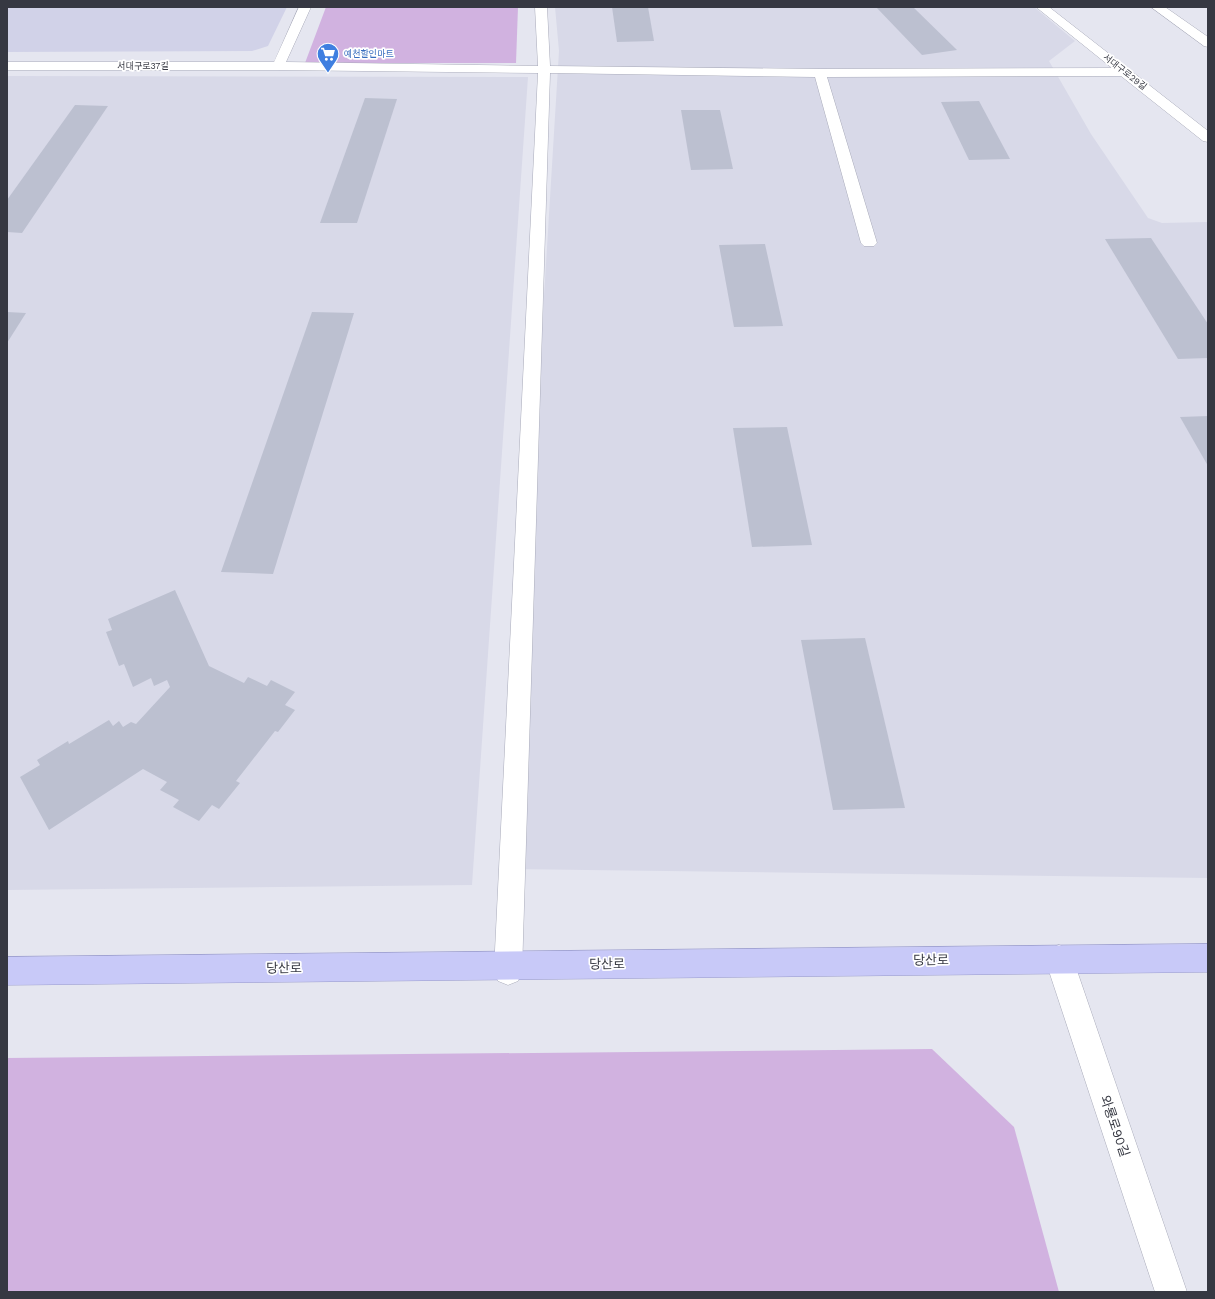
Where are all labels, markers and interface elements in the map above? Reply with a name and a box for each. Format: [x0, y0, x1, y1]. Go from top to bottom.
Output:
supermarket icon: 예천할인마트 [315, 41, 341, 74]
place label: 예천할인마트 [344, 48, 394, 59]
street label: 서대구로29길 [1101, 52, 1149, 92]
street label: 서대구로37길 [117, 61, 169, 71]
street label: 당산로 [913, 952, 949, 968]
street label: 당산로 [589, 956, 625, 972]
street label: 당산로 [266, 960, 302, 976]
street label: 와룡로90길 [1097, 1093, 1133, 1159]

